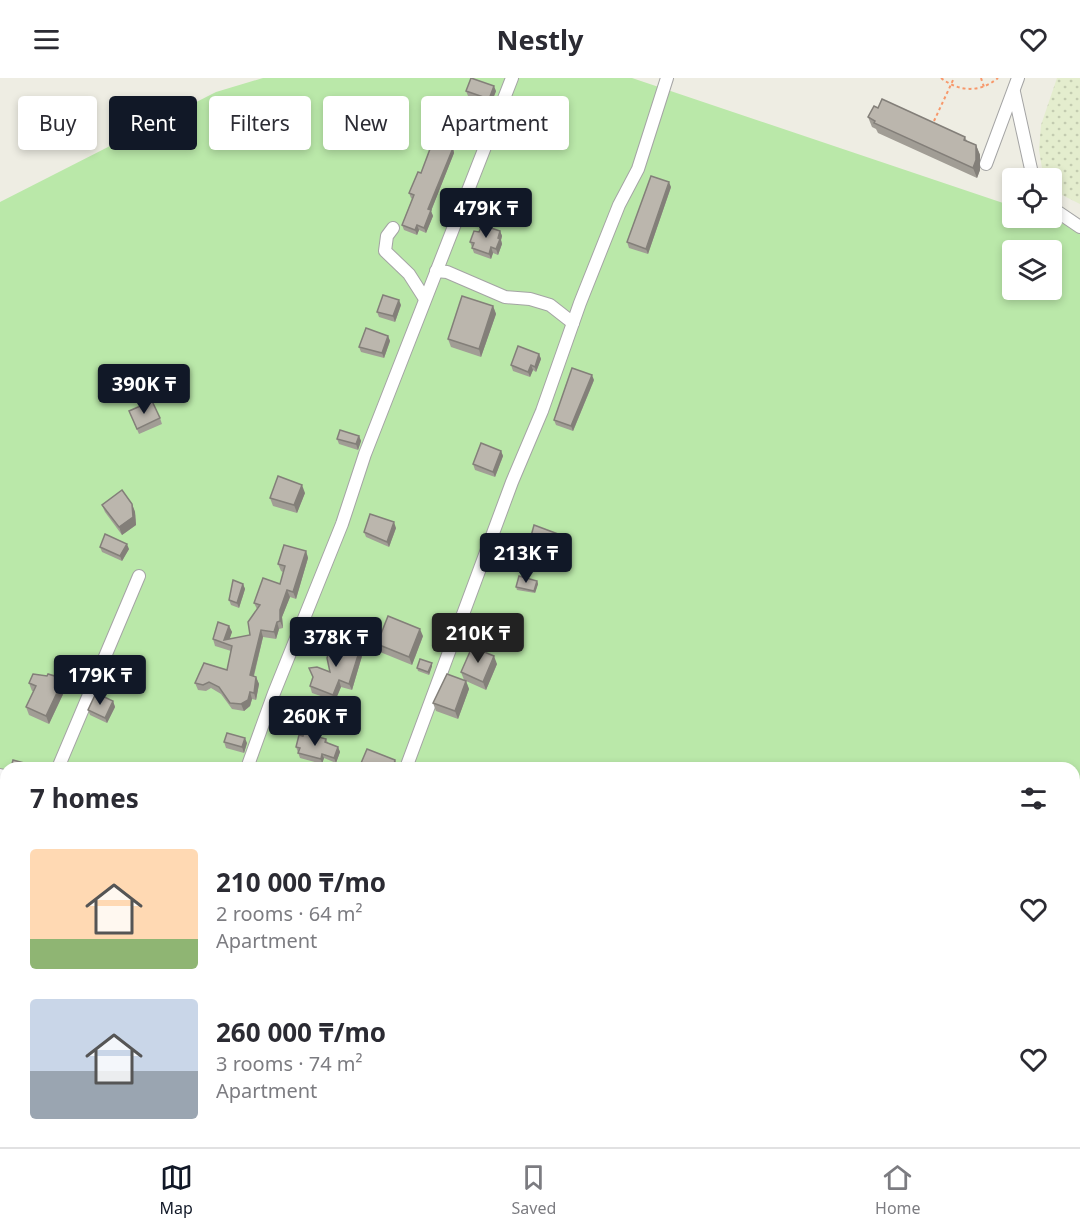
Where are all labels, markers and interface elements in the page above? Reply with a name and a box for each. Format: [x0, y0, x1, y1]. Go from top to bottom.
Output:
text: Nestly [497, 21, 583, 58]
icon: menu [30, 23, 63, 56]
icon: heart [1017, 23, 1050, 56]
chip: Buy [18, 96, 97, 150]
chip: Rent [109, 96, 197, 150]
chip: Filters [209, 96, 311, 150]
chip: New [323, 96, 409, 150]
chip: Apartment [421, 96, 569, 150]
map controls [1002, 168, 1062, 300]
button: locate [1002, 168, 1062, 228]
pin: 479K ₸ [437, 188, 535, 239]
text: 479K ₸ [454, 194, 518, 221]
button: layers [1002, 240, 1062, 300]
pin: 390K ₸ [95, 364, 193, 415]
text: 390K ₸ [112, 370, 176, 397]
pin: 213K ₸ [477, 533, 575, 584]
text: 213K ₸ [494, 539, 558, 566]
pin: 210K ₸ [429, 613, 527, 664]
pin: 378K ₸ [287, 617, 385, 668]
text: 210K ₸ [446, 619, 510, 646]
text: 378K ₸ [304, 623, 368, 650]
pin: 179K ₸ [51, 655, 149, 706]
text: 179K ₸ [68, 661, 132, 688]
pin: 260K ₸ [266, 696, 364, 747]
text: 260K ₸ [283, 702, 347, 729]
text: 7 homes [30, 780, 139, 816]
icon: filters [1017, 782, 1050, 815]
text: 210 000 ₸/mo [216, 864, 386, 900]
icon: home [78, 873, 150, 945]
icon: heart [1017, 893, 1050, 926]
text: 2 rooms · 64 m² [216, 900, 363, 927]
text: Apartment [216, 927, 317, 954]
text: 260 000 ₸/mo [216, 1014, 386, 1050]
icon: home [78, 1023, 150, 1095]
icon: heart [1017, 1043, 1050, 1076]
text: 3 rooms · 74 m² [216, 1050, 363, 1077]
text: Apartment [216, 1077, 317, 1104]
tab: Map [159, 1161, 193, 1219]
tab: Saved [512, 1161, 556, 1219]
tab: Home [875, 1161, 921, 1219]

